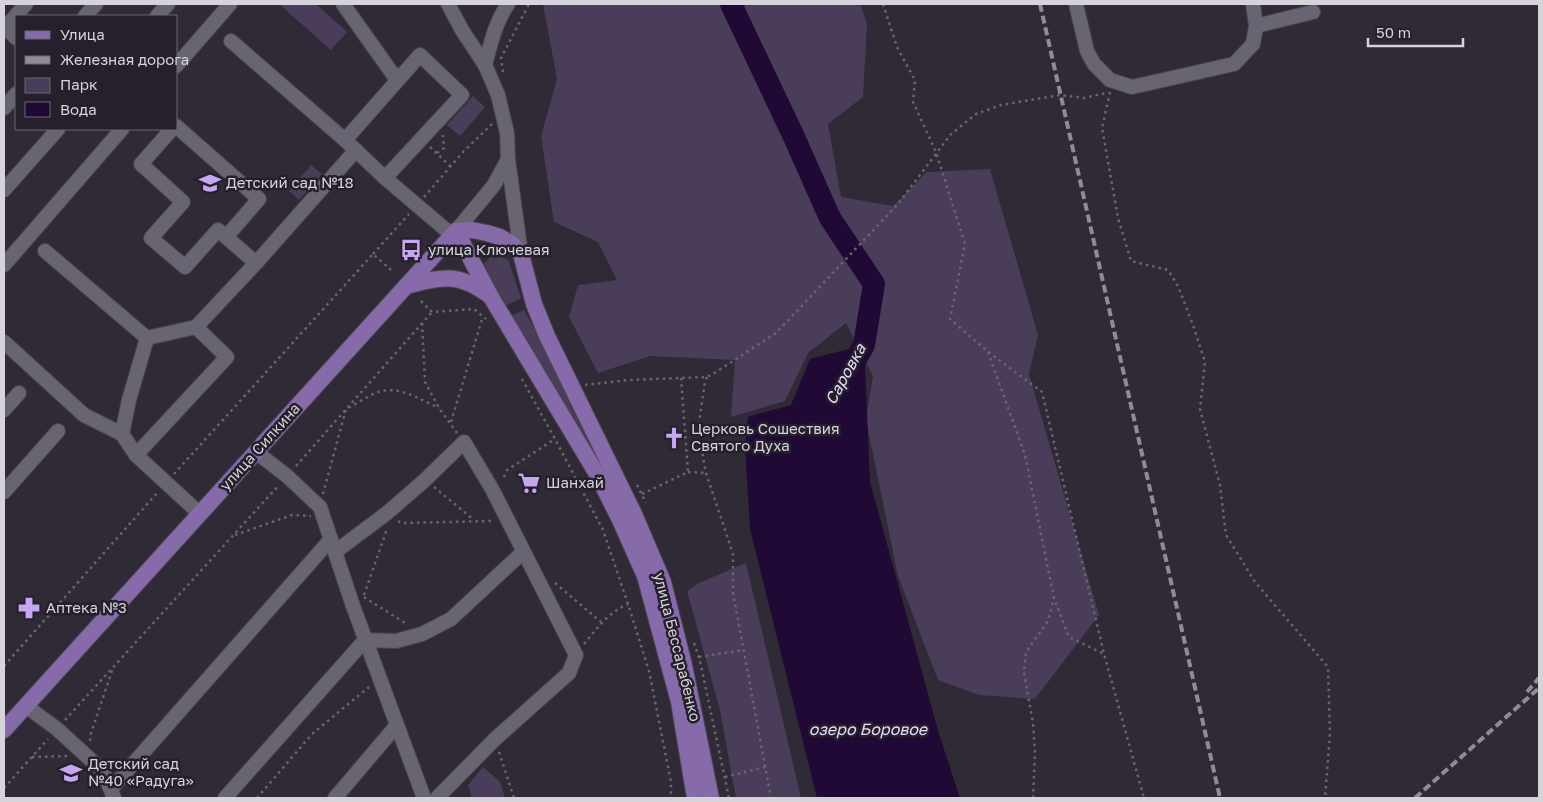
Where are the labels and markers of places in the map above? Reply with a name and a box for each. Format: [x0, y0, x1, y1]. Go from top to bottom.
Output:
school or university icon: Детский сад №18 [197, 170, 223, 196]
place label: Детский сад №18 [226, 173, 354, 191]
bus stop icon: улица Ключевая [398, 237, 424, 263]
place label: улица Ключевая [428, 240, 549, 258]
place label: Церковь Сошествия Святого Духа [691, 419, 839, 454]
church icon: Церковь Сошествия Святого Духа [661, 425, 687, 451]
supermarket icon: Шанхай [516, 470, 542, 496]
place label: Шанхай [546, 473, 604, 491]
pharmacy icon: Аптека №3 [16, 595, 42, 621]
place label: Аптека №3 [46, 598, 127, 616]
place label: Детский сад №40 «Радуга» [88, 754, 194, 789]
school or university icon: Детский сад №40 «Радуга» [58, 760, 84, 786]

